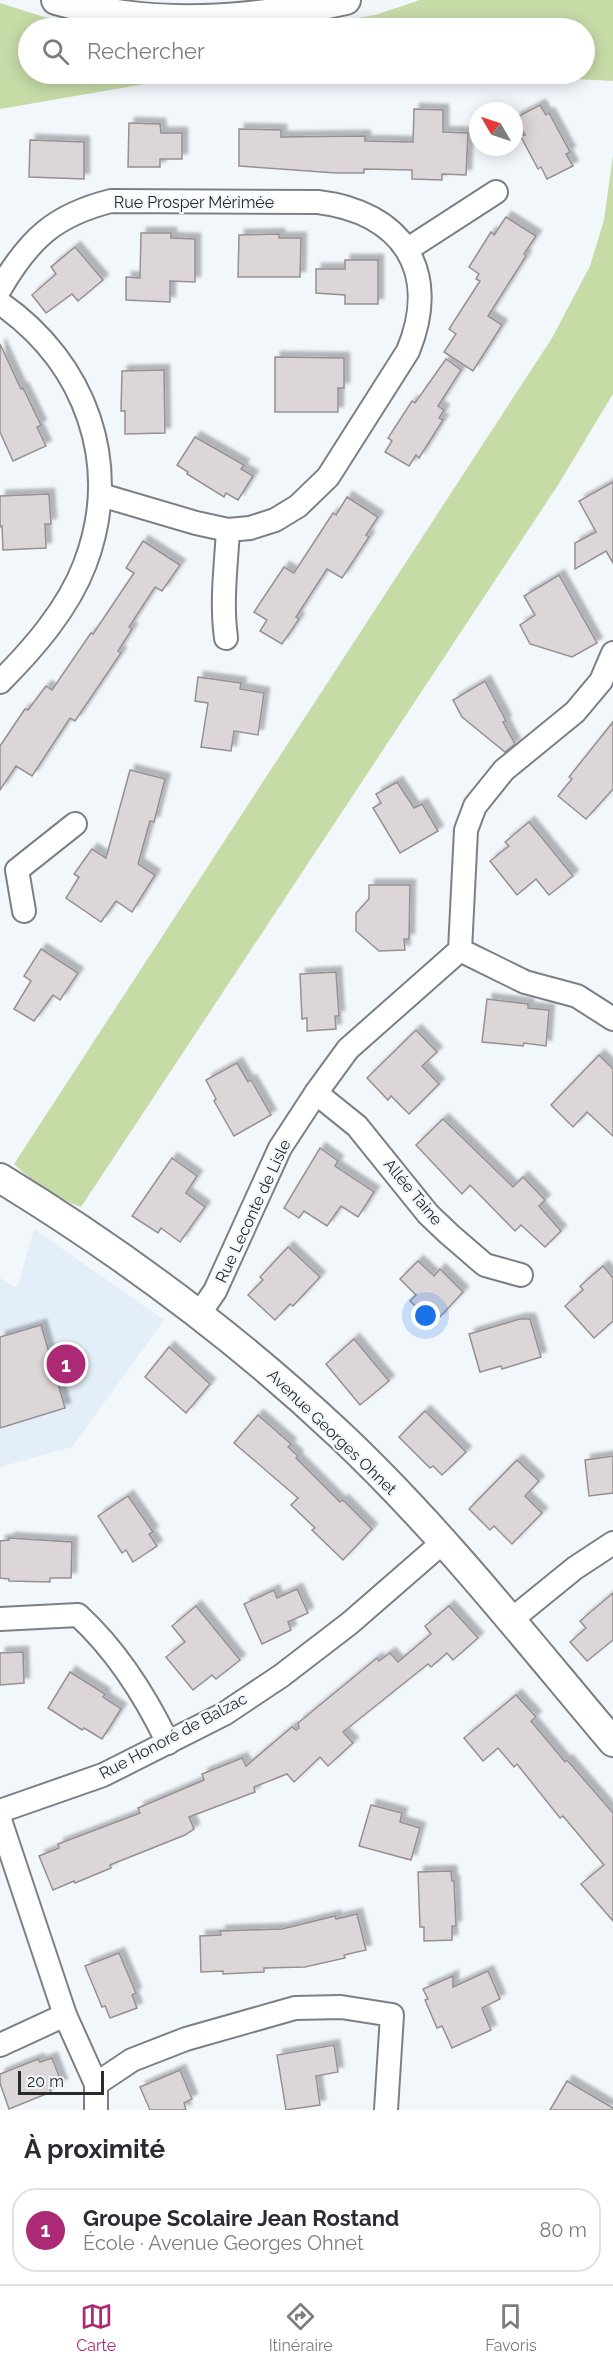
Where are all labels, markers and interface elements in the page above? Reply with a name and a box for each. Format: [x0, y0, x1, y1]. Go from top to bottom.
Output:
search box [18, 18, 595, 84]
icon: search [39, 35, 72, 68]
text: Rechercher [87, 38, 205, 64]
north arrow [469, 102, 523, 156]
street label: Rue Prosper Mérimée [114, 193, 274, 212]
street label: Rue Leconte de Lisle [211, 1136, 295, 1286]
street label: Allée Taine [380, 1155, 446, 1229]
your location [411, 1301, 440, 1330]
pin: 1 [46, 1342, 86, 1386]
street label: Avenue Georges Ohnet [263, 1365, 401, 1499]
street label: Rue Honoré de Balzac [96, 1689, 250, 1783]
scale bar [18, 2068, 104, 2096]
text: 20 m [27, 2072, 64, 2091]
text: À proximité [24, 2134, 165, 2164]
text: Groupe Scolaire Jean Rostand [83, 2205, 399, 2231]
text: 1 [41, 2218, 50, 2242]
text: 80 m [539, 2218, 587, 2242]
text: École · Avenue Georges Ohnet [83, 2231, 364, 2255]
tab: Carte [76, 2300, 116, 2355]
tab: Itinéraire [269, 2300, 333, 2355]
tab: Favoris [485, 2300, 537, 2355]

